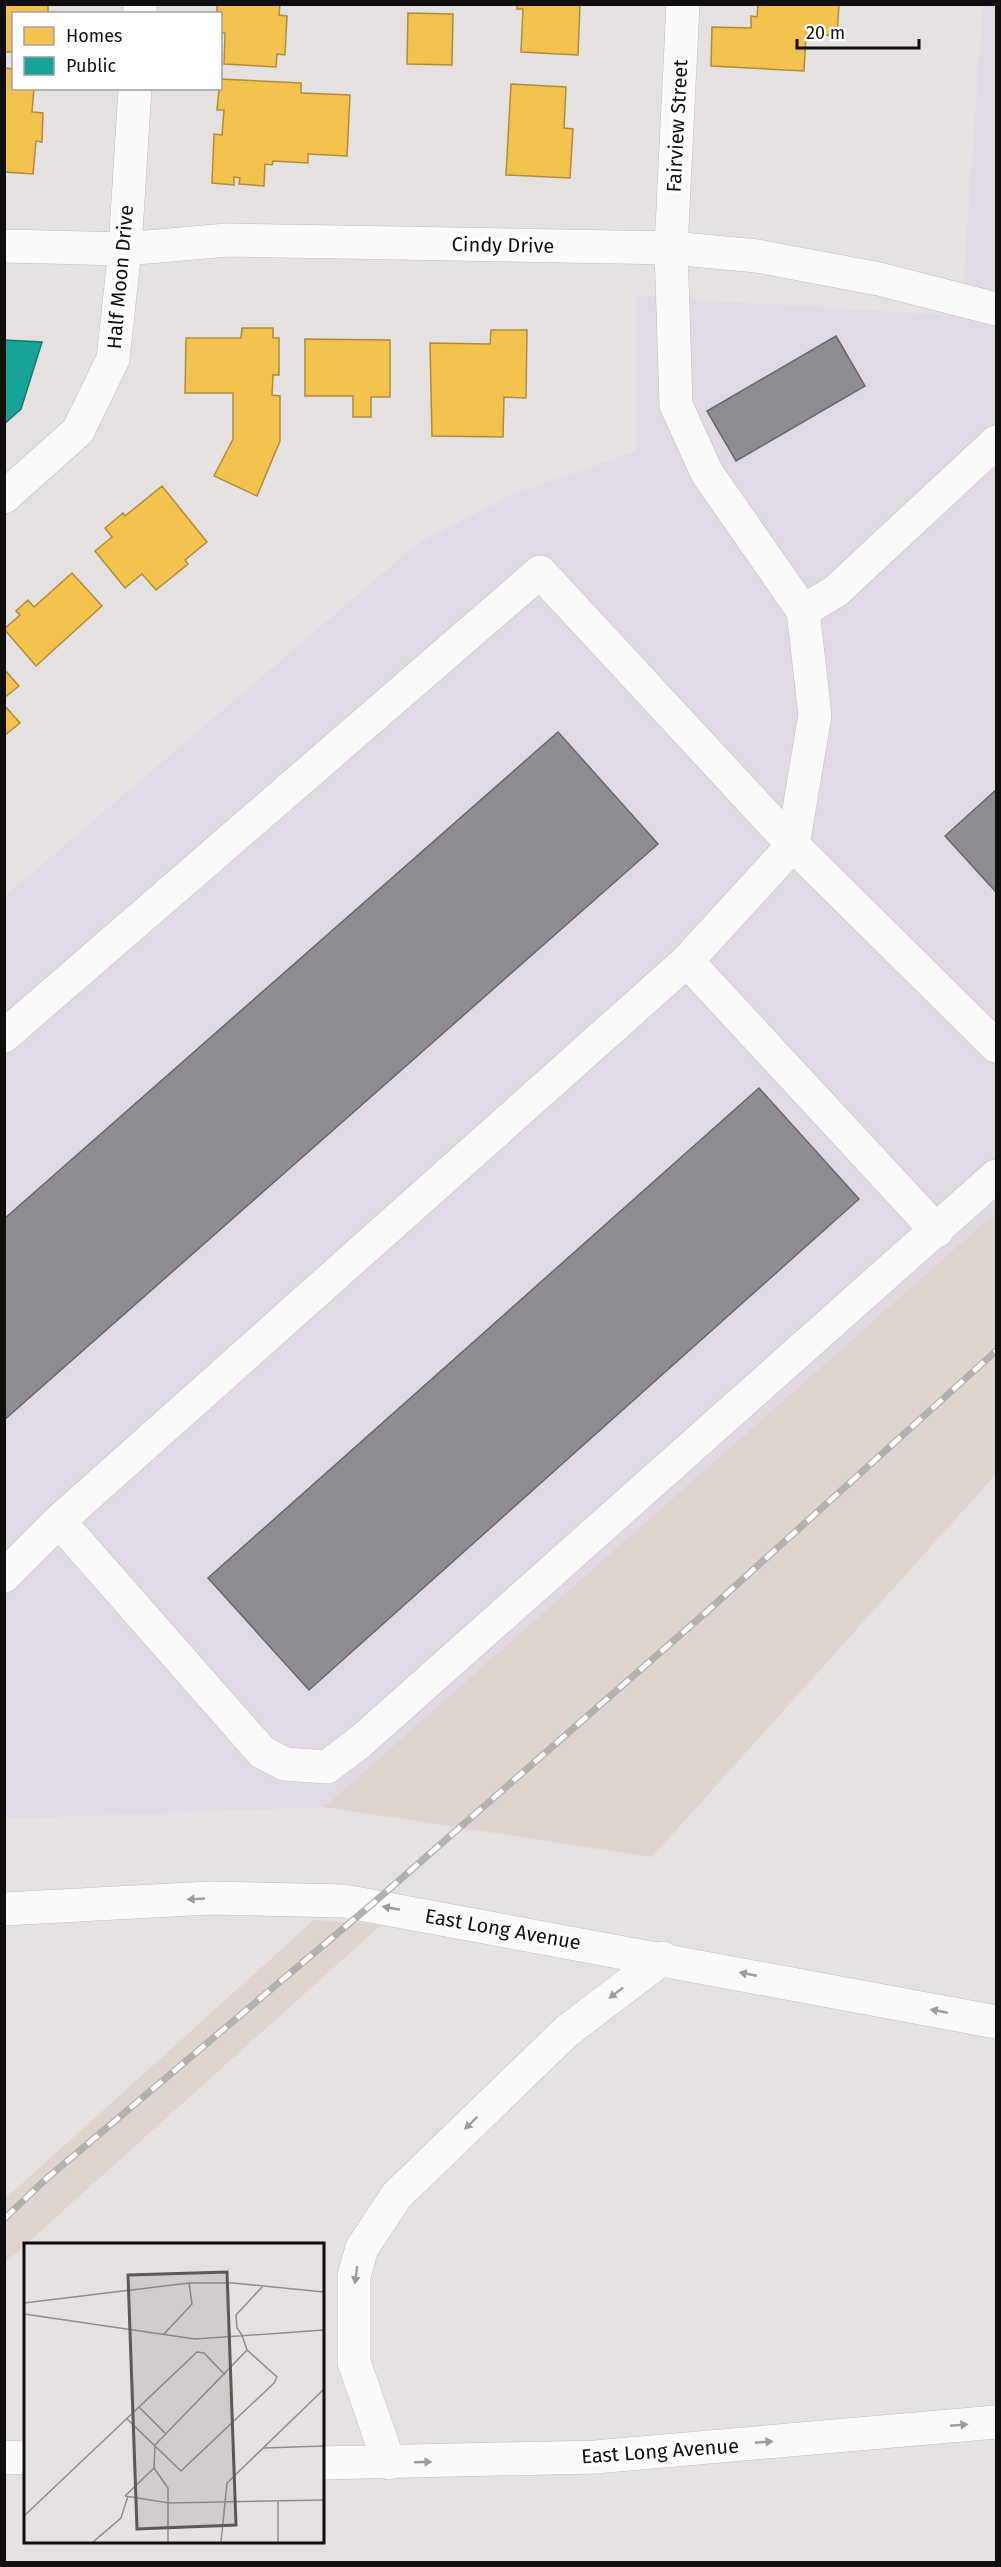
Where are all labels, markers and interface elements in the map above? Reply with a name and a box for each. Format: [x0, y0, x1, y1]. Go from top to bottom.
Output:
legend [12, 12, 222, 90]
scale bar [797, 12, 918, 50]
text: 20 m [806, 22, 845, 44]
text: Homes [66, 25, 122, 47]
text: Public [66, 55, 116, 77]
street label: Fairview Street [662, 58, 693, 193]
street label: Half Moon Drive [102, 204, 138, 350]
street label: Cindy Drive [452, 232, 554, 258]
one-way arrow [187, 1894, 206, 1904]
one-way arrow [381, 1903, 400, 1912]
street label: East Long Avenue [423, 1903, 583, 1955]
one-way arrow [738, 1969, 757, 1978]
one-way arrow [609, 1987, 624, 1999]
one-way arrow [929, 2006, 948, 2015]
one-way arrow [465, 2116, 479, 2130]
inset map [24, 2243, 324, 2543]
one-way arrow [351, 2266, 360, 2285]
one-way arrow [949, 2420, 968, 2430]
street label: East Long Avenue [580, 2434, 740, 2468]
one-way arrow [755, 2437, 774, 2447]
one-way arrow [413, 2458, 432, 2467]

